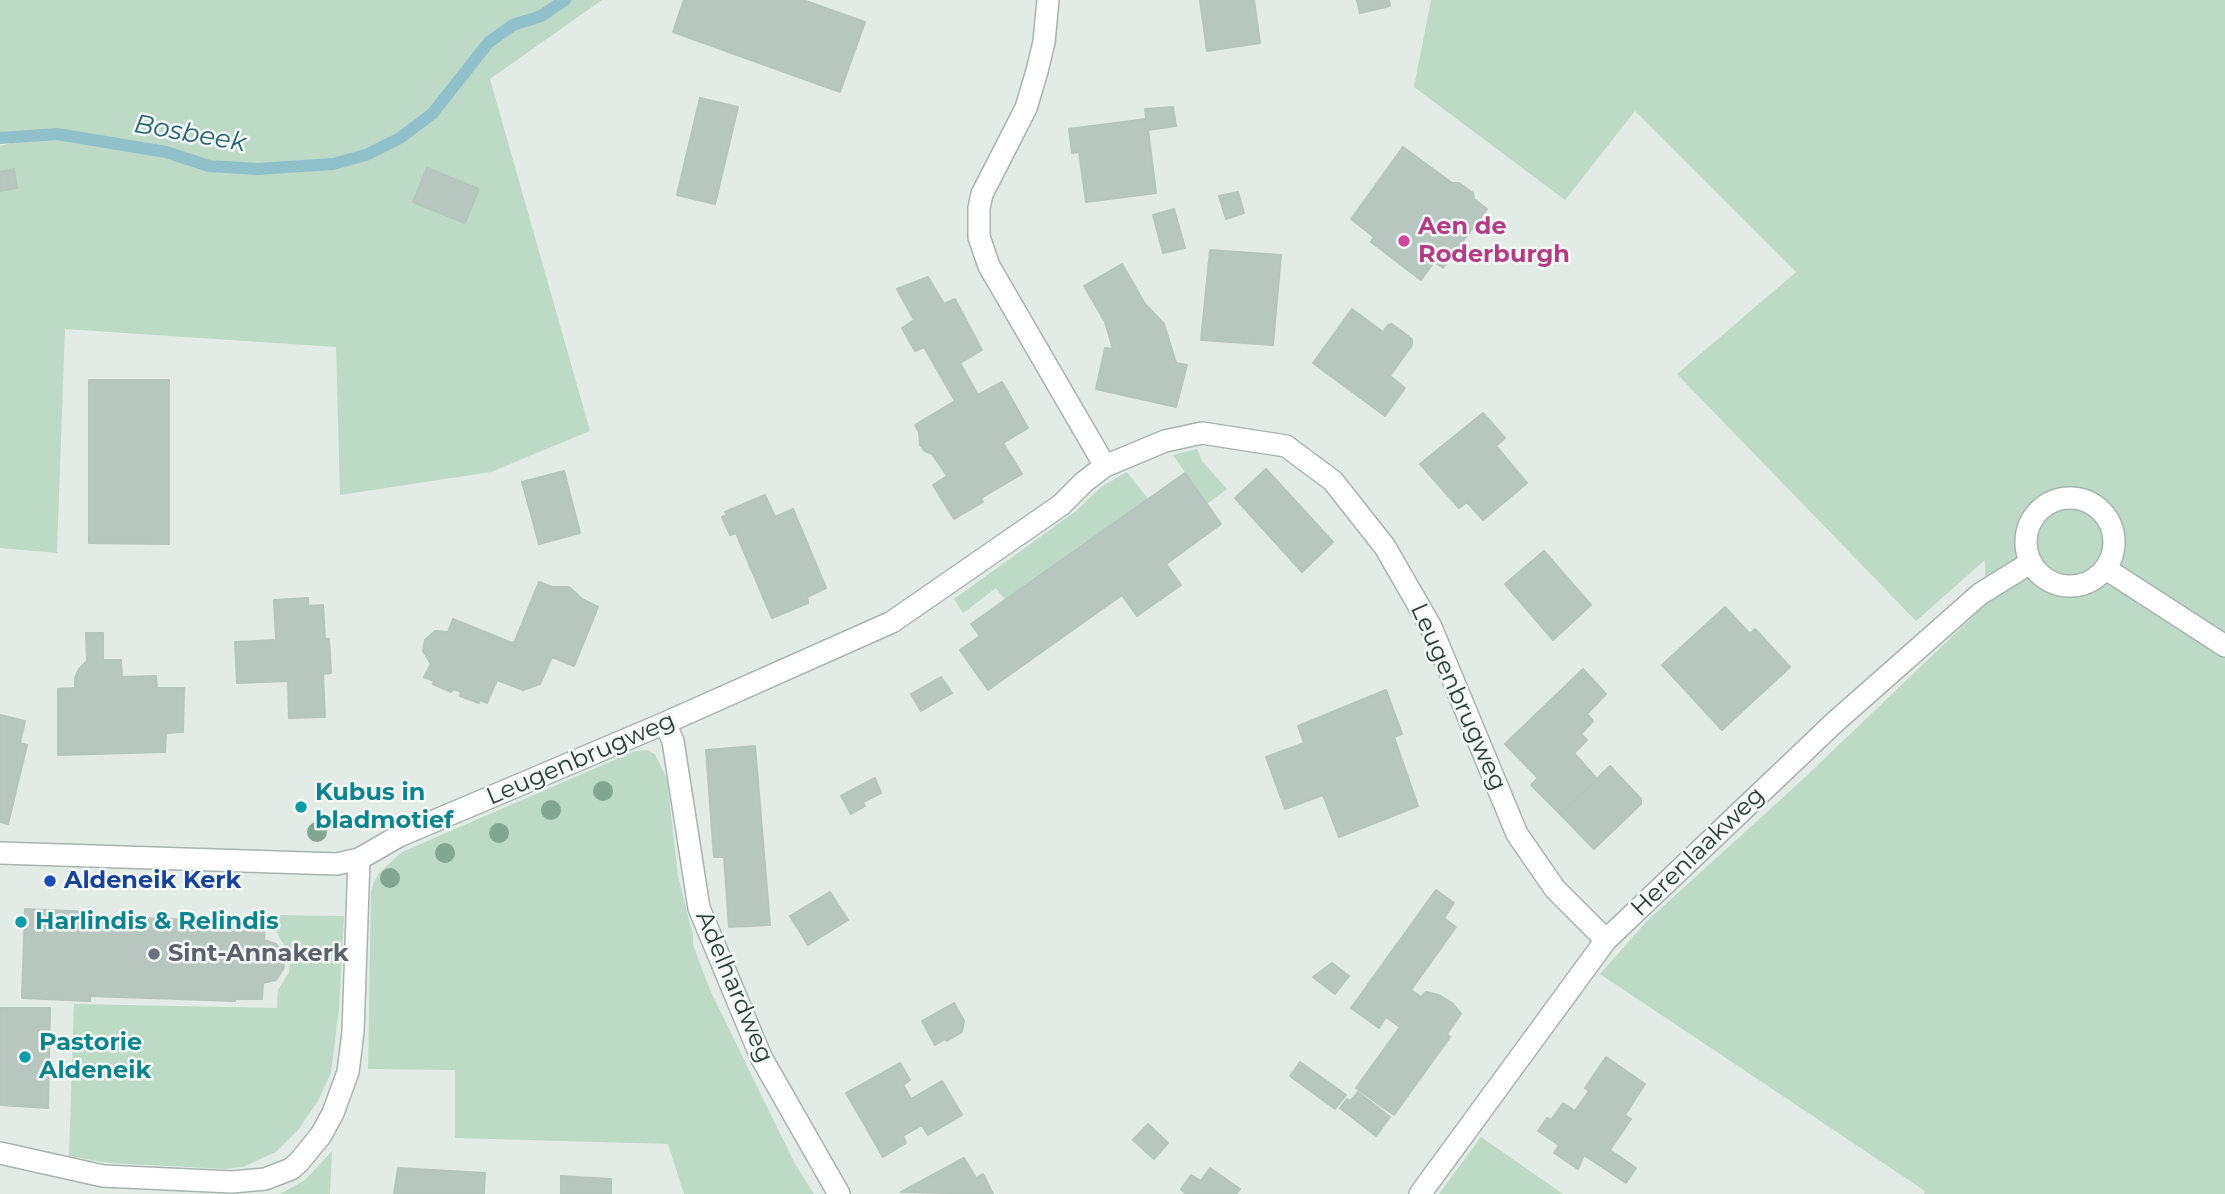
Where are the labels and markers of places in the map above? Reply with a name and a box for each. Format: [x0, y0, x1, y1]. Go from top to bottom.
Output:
place label: Aen de Roderburgh [1418, 213, 1570, 269]
marker: Aen de Roderburgh [1396, 233, 1412, 249]
place label: Kubus in bladmotief [315, 779, 453, 835]
marker: Kubus in bladmotief [293, 799, 309, 815]
place label: Aldeneik Kerk [64, 867, 241, 895]
marker: Aldeneik Kerk [42, 873, 58, 889]
place label: Harlindis & Relindis [35, 908, 279, 936]
marker: Harlindis & Relindis [13, 914, 29, 930]
place label: Sint-Annakerk [168, 940, 349, 968]
marker: Sint-Annakerk [146, 946, 162, 962]
place label: Pastorie Aldeneik [39, 1029, 151, 1085]
marker: Pastorie Aldeneik [17, 1049, 33, 1065]

